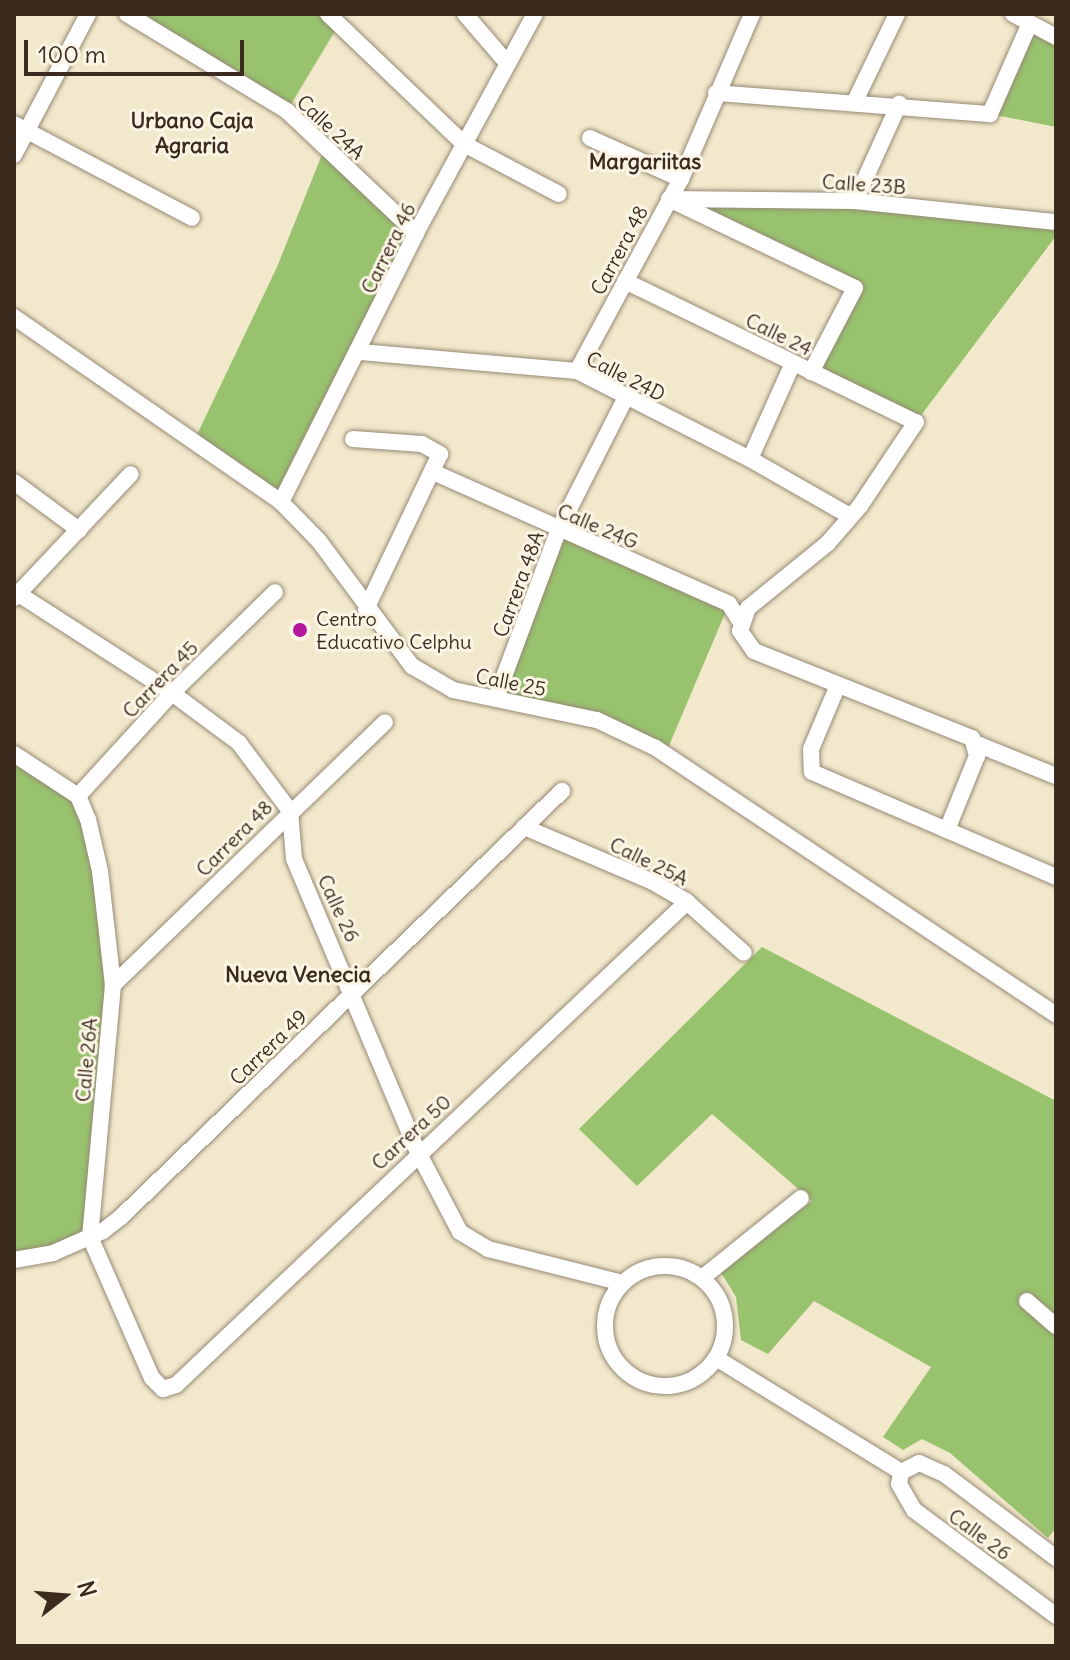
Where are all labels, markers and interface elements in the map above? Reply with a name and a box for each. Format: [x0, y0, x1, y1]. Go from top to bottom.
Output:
scale bar [28, 24, 248, 74]
text: 100 m [38, 39, 106, 69]
street label: Calle 24A [292, 90, 370, 164]
district label: Urbano Caja Agraria [130, 107, 254, 158]
district label: Margariitas [589, 149, 701, 175]
street label: Calle 23B [821, 169, 907, 199]
street label: Carrera 46 [356, 199, 420, 297]
street label: Carrera 48 [585, 201, 653, 299]
street label: Calle 24 [742, 308, 816, 360]
street label: Calle 24D [583, 346, 669, 406]
street label: Calle 24G [554, 498, 642, 554]
street label: Carrera 48A [488, 528, 548, 640]
place label: Centro Educativo Celphu [316, 606, 472, 653]
marker: Centro Educativo Celphu [291, 621, 309, 639]
street label: Carrera 45 [117, 635, 203, 723]
street label: Calle 25 [474, 663, 548, 701]
street label: Carrera 48 [191, 795, 277, 881]
street label: Calle 25A [606, 832, 692, 890]
street label: Calle 26 [313, 871, 365, 945]
district label: Nueva Venecia [225, 962, 371, 988]
street label: Carrera 49 [224, 1004, 312, 1090]
street label: Calle 26A [70, 1017, 102, 1103]
street label: Carrera 50 [366, 1089, 456, 1175]
street label: Calle 26 [944, 1503, 1016, 1565]
north arrow [24, 1556, 104, 1636]
text: N [71, 1578, 103, 1600]

